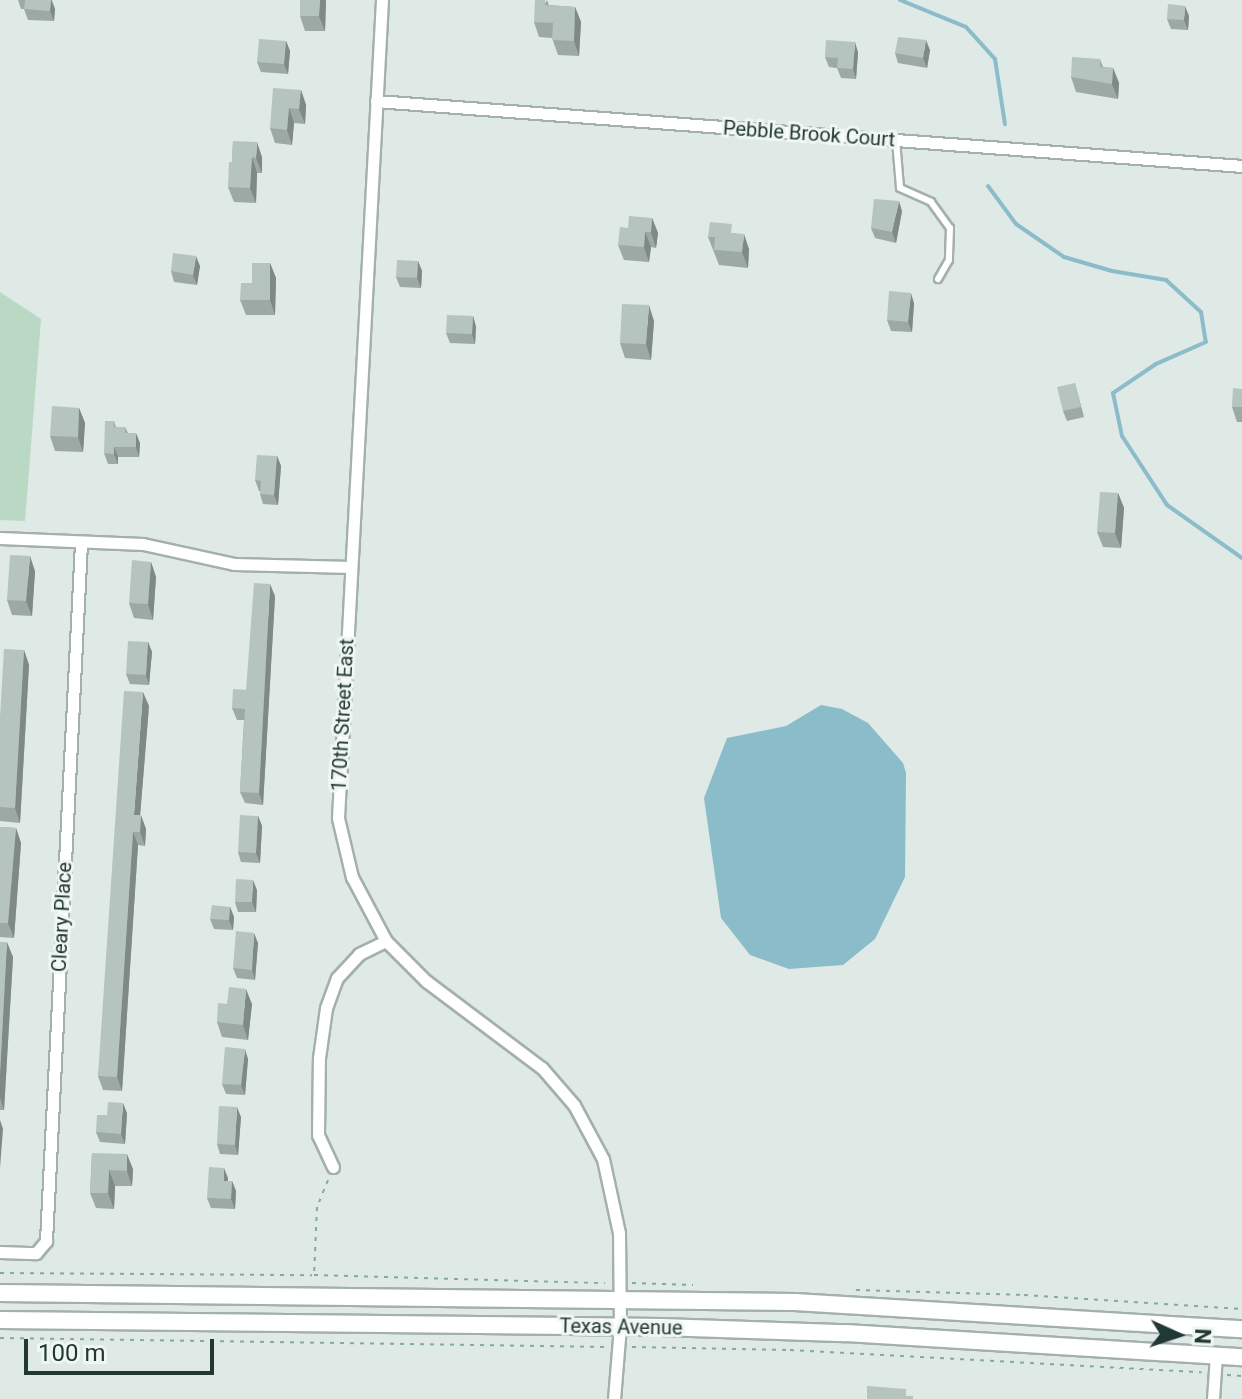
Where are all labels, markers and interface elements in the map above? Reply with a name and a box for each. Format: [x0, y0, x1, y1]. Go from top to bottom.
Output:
street label: Pebble Brook Court [722, 116, 896, 152]
street label: 170th Street East [327, 638, 359, 792]
street label: Cleary Place [47, 861, 77, 973]
north arrow [1138, 1295, 1218, 1375]
street label: Texas Avenue [559, 1314, 683, 1340]
scale bar [28, 1323, 218, 1373]
text: N [1190, 1328, 1215, 1345]
text: 100 m [38, 1339, 105, 1367]

